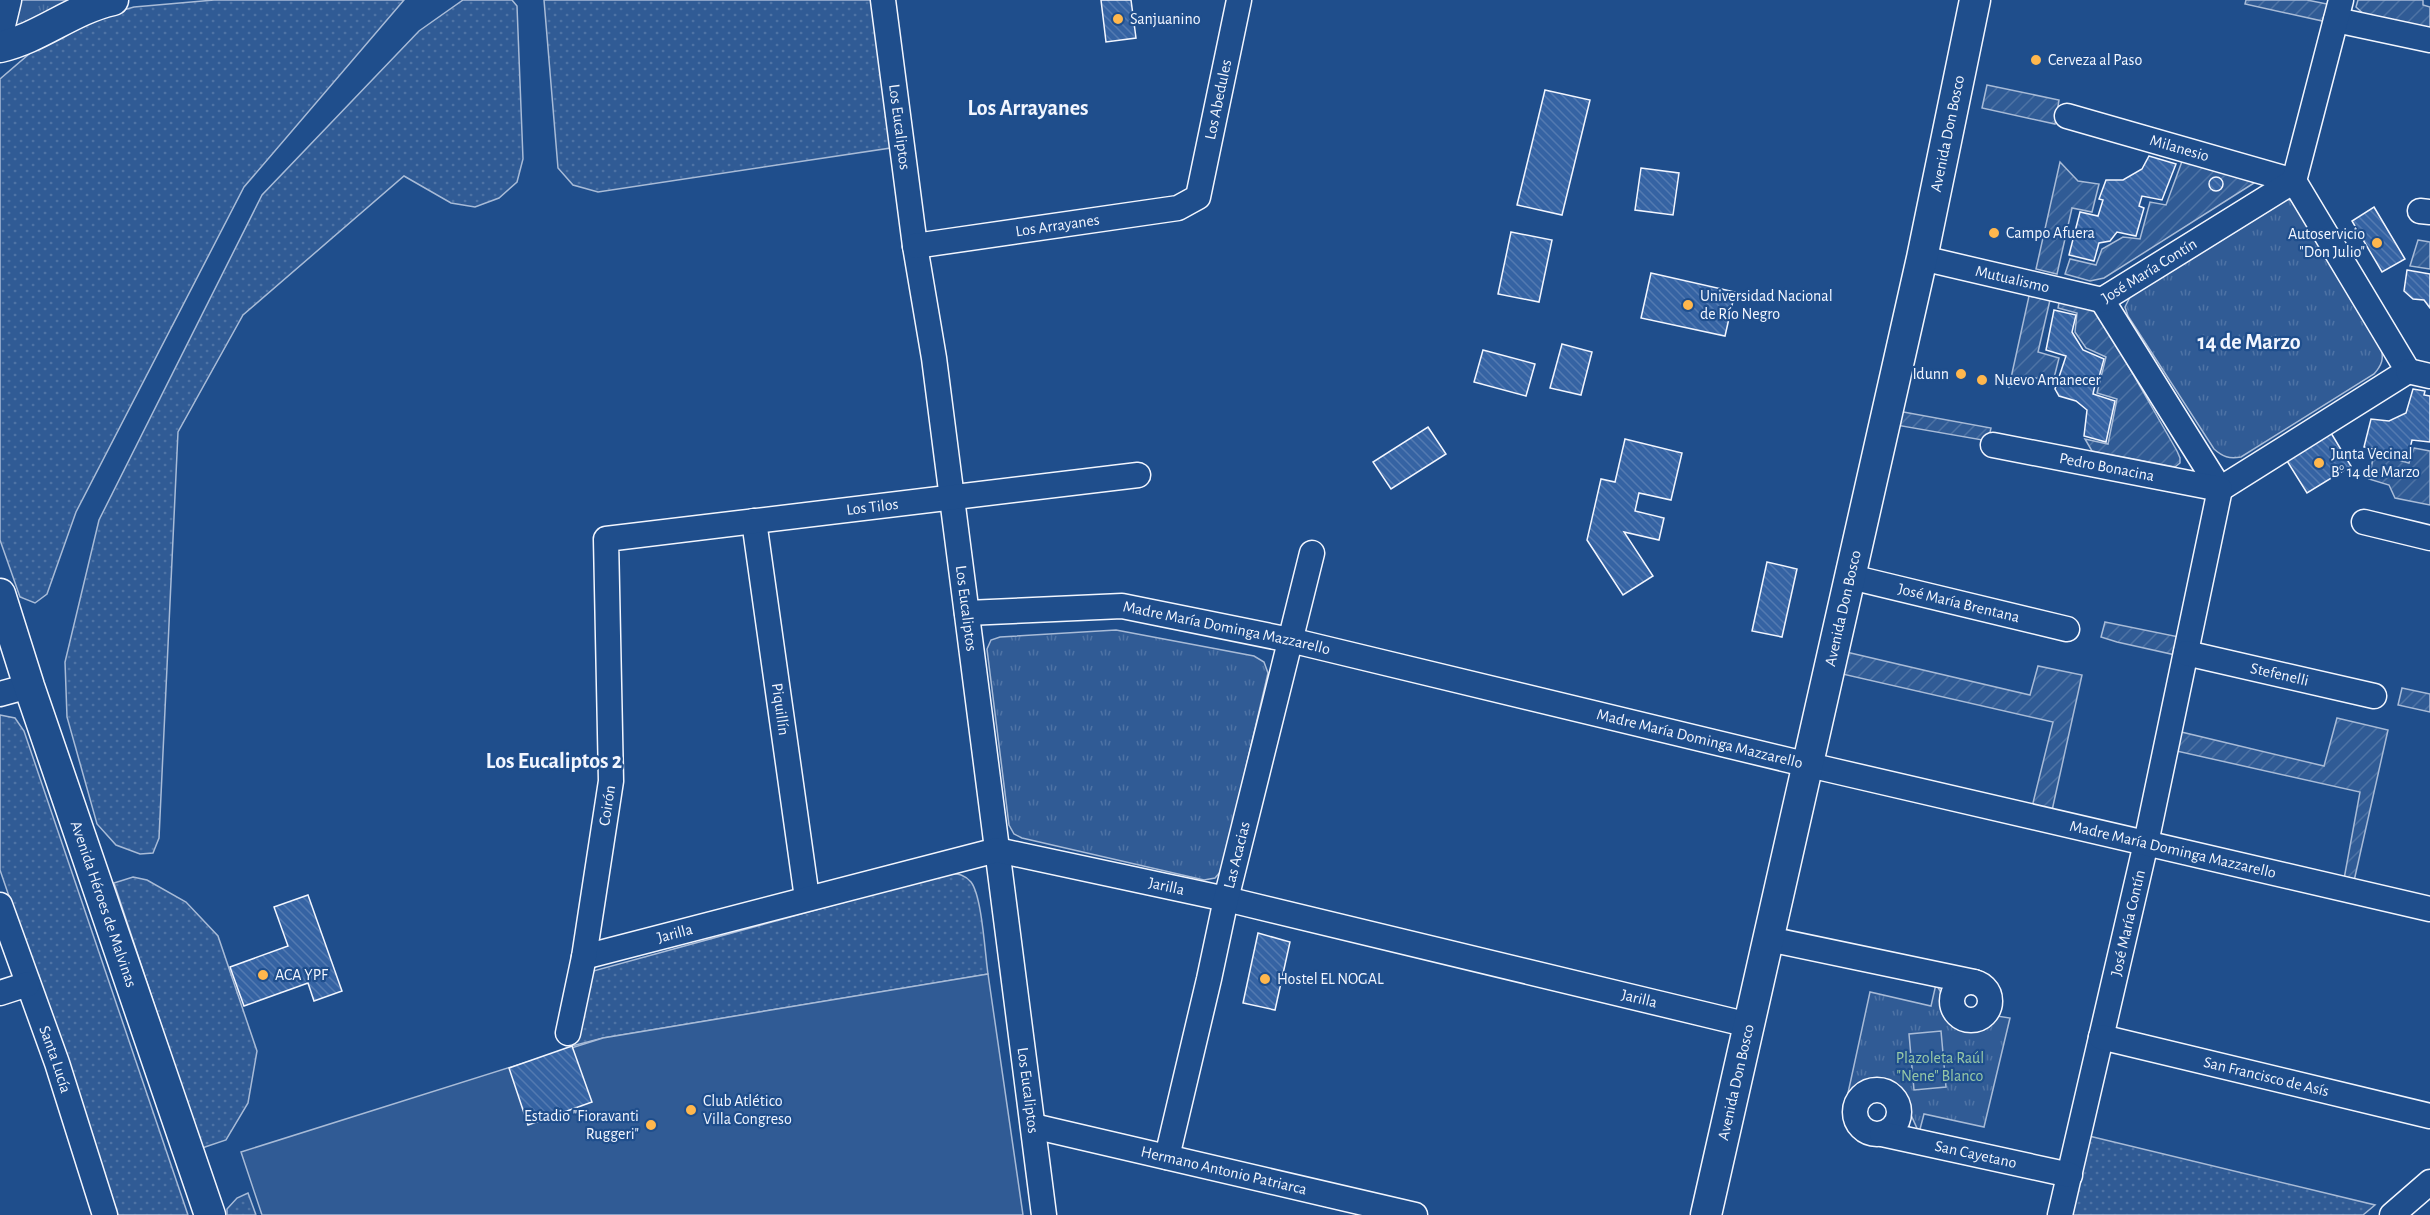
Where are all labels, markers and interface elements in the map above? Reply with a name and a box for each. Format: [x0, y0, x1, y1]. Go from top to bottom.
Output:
place label: Sanjuanino [1130, 11, 1201, 28]
marker: Sanjuanino [1111, 12, 1125, 26]
place label: Cerveza al Paso [2048, 52, 2142, 68]
marker: Cerveza al Paso [2029, 53, 2043, 67]
street label: Los Abedules [1202, 58, 1234, 141]
street label: Avenida Don Bosco [1928, 74, 1967, 193]
street label: Los Eucaliptos [886, 83, 913, 171]
district label: Los Arrayanes [967, 97, 1089, 120]
street label: Milanesio [2148, 132, 2211, 164]
street label: Los Arrayanes [1014, 211, 1101, 239]
place label: Campo Afuera [2006, 225, 2095, 241]
marker: Campo Afuera [1987, 226, 2001, 240]
place label: Autoservicio "Don Julio" [2288, 226, 2365, 260]
street label: José María Contín [2099, 235, 2200, 306]
marker: Autoservicio "Don Julio" [2370, 236, 2384, 250]
street label: Mutualismo [1974, 263, 2051, 296]
place label: Universidad Nacional de Río Negro [1700, 288, 1833, 322]
marker: Universidad Nacional de Río Negro [1681, 298, 1695, 312]
district label: 14 de Marzo [2197, 331, 2301, 353]
place label: Idunn [1912, 366, 1949, 382]
marker: Idunn [1954, 367, 1968, 381]
place label: Nuevo Amanecer [1994, 372, 2102, 388]
marker: Nuevo Amanecer [1975, 373, 1989, 387]
place label: Junta Vecinal B° 14 de Marzo [2331, 446, 2420, 480]
street label: Pedro Bonacina [2058, 450, 2156, 484]
marker: Junta Vecinal B° 14 de Marzo [2312, 456, 2326, 470]
street label: Los Tilos [845, 496, 899, 518]
street label: Avenida Don Bosco [1822, 549, 1864, 668]
street label: Los Eucaliptos [953, 564, 980, 652]
street label: José María Brentana [1897, 581, 2021, 625]
street label: Madre María Dominga Mazzarello [1122, 598, 1332, 657]
street label: Stefenelli [2249, 660, 2310, 689]
street label: Piquillín [769, 682, 792, 736]
street label: Madre María Dominga Mazzarello [1595, 706, 1804, 771]
district label: Los Eucaliptos 2 [486, 750, 622, 772]
street label: Coirón [596, 784, 618, 827]
street label: Madre María Dominga Mazzarello [2068, 818, 2278, 881]
street label: Avenida Héroes de Malvinas [68, 819, 140, 989]
street label: Las Acacias [1221, 820, 1253, 890]
street label: José María Contín [2108, 868, 2148, 978]
street label: Jarilla [1147, 875, 1186, 898]
street label: Jarilla [655, 921, 695, 946]
place label: ACA YPF [275, 967, 329, 983]
marker: ACA YPF [256, 968, 270, 982]
place label: Hostel EL NOGAL [1277, 971, 1384, 987]
marker: Hostel EL NOGAL [1258, 972, 1272, 986]
street label: Jarilla [1620, 987, 1659, 1011]
street label: Avenida Don Bosco [1715, 1023, 1757, 1142]
street label: Santa Lucía [36, 1024, 74, 1095]
street label: Los Eucaliptos [1015, 1046, 1041, 1134]
park label: Plazoleta Raúl "Nene" Blanco [1896, 1050, 1984, 1084]
street label: San Francisco de Asís [2202, 1054, 2331, 1099]
place label: Club Atlético Villa Congreso [703, 1093, 792, 1127]
marker: Club Atlético Villa Congreso [684, 1103, 698, 1117]
place label: Estadio "Fioravanti Ruggeri" [524, 1108, 639, 1142]
marker: Estadio "Fioravanti Ruggeri" [644, 1118, 658, 1132]
street label: San Cayetano [1933, 1138, 2018, 1171]
street label: Hermano Antonio Patriarca [1139, 1143, 1308, 1198]

